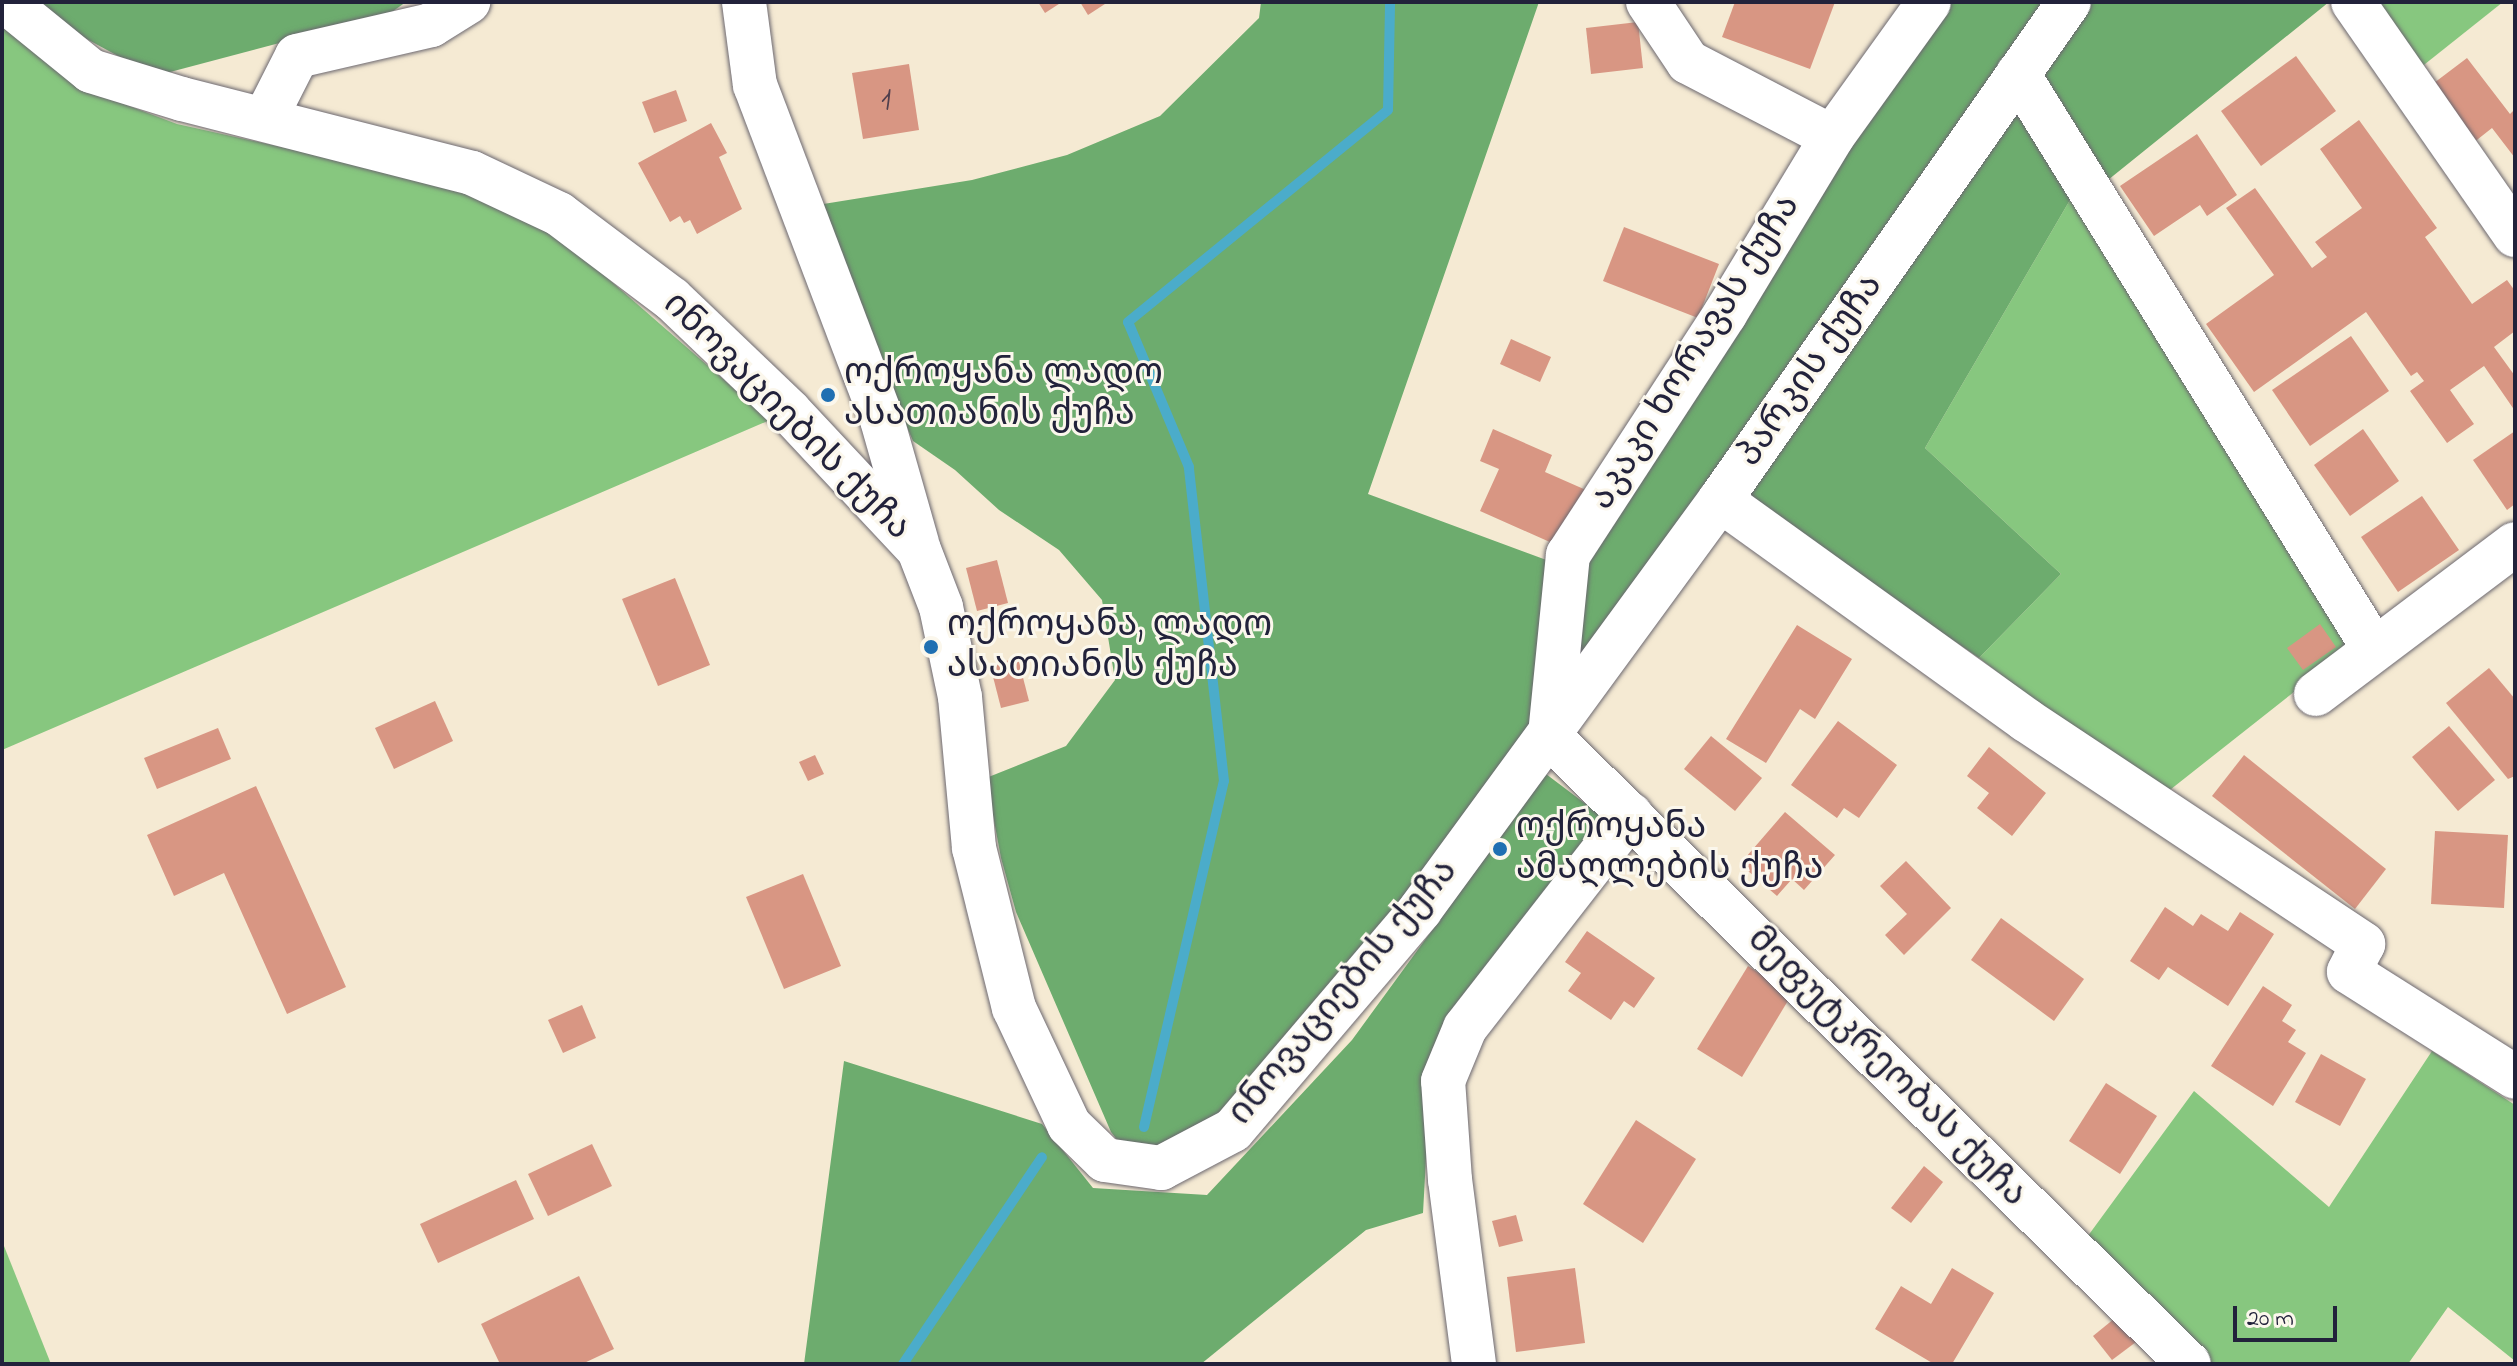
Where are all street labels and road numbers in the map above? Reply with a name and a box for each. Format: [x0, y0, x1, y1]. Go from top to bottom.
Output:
street label: აკაკი ხორავას ქუჩა [1581, 187, 1811, 519]
street label: პარკის ქუჩა [1729, 266, 1893, 476]
street label: ინოვაციების ქუჩა [653, 284, 919, 550]
street label: ინოვაციების ქუჩა [1220, 851, 1468, 1135]
street label: მეფუტკრეობას ქუჩა [1737, 919, 2035, 1217]

